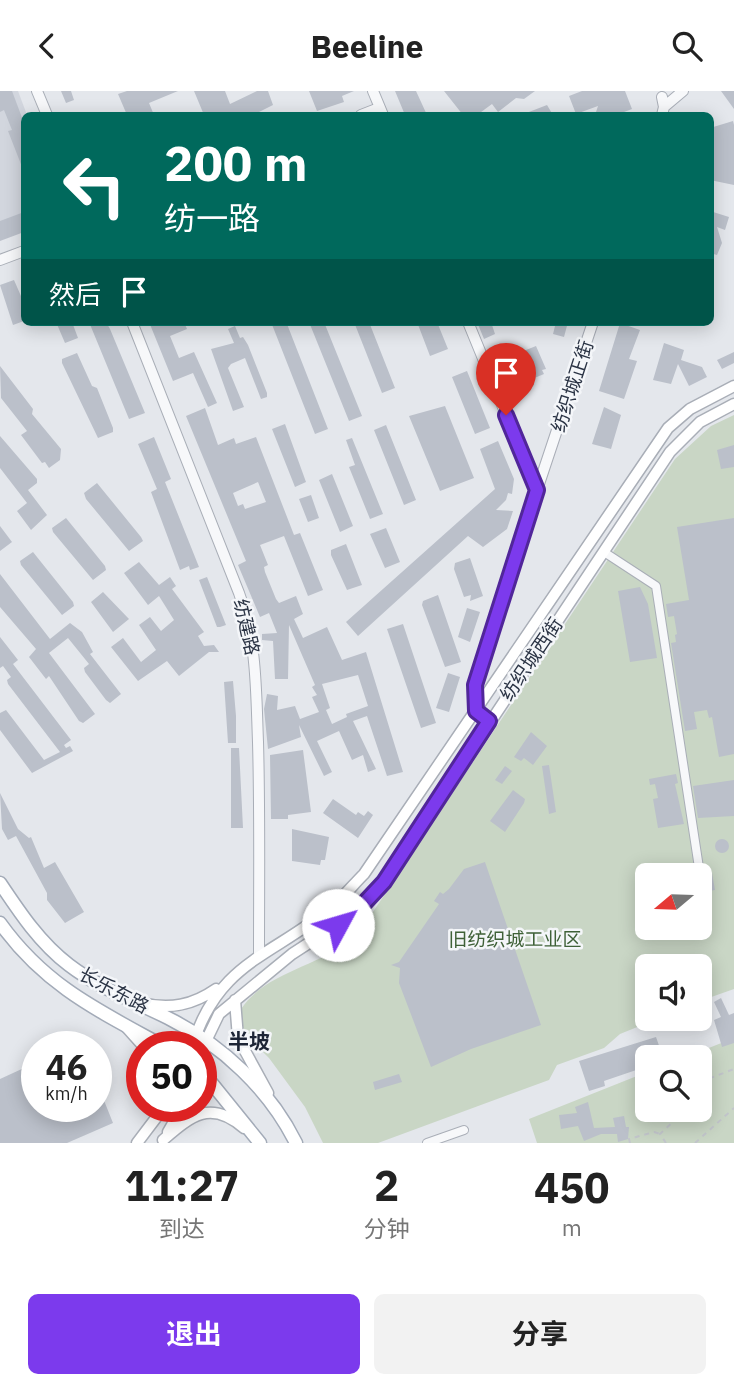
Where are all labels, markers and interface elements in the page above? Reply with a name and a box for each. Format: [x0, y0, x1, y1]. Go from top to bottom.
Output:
text: Beeline [310, 25, 424, 67]
icon: back [28, 27, 66, 65]
icon: search [668, 27, 706, 65]
text: 200 m [164, 131, 308, 194]
icon: left [49, 140, 140, 231]
text: 纺一路 [164, 197, 260, 239]
icon: arrive [115, 273, 153, 311]
text: 然后 [49, 277, 101, 311]
street label: 纺织城正街 [546, 337, 598, 435]
pin [476, 343, 536, 415]
icon: arrive [487, 354, 525, 392]
street label: 纺建路 [229, 597, 265, 657]
street label: 纺织城西街 [494, 613, 568, 705]
north arrow [635, 863, 712, 940]
map controls [635, 863, 712, 1122]
position arrow [301, 888, 375, 962]
park label: 旧纺织城工业区 [448, 927, 582, 951]
button: sound [635, 954, 712, 1031]
street label: 长乐东路 [75, 962, 153, 1018]
district label: 半坡 [228, 1027, 270, 1055]
speed limit sign: 50 [126, 1031, 217, 1122]
text: 46 [45, 1044, 88, 1090]
button: search [635, 1045, 712, 1122]
text: km/h [45, 1082, 88, 1105]
text: 11:27 [124, 1158, 239, 1213]
text: 2 [374, 1158, 399, 1213]
text: 450 [534, 1160, 610, 1215]
text: m [562, 1212, 582, 1242]
text: 到达 [159, 1213, 205, 1243]
text: 分钟 [364, 1213, 410, 1243]
button: 退出 [28, 1294, 360, 1374]
button: 分享 [374, 1294, 706, 1374]

